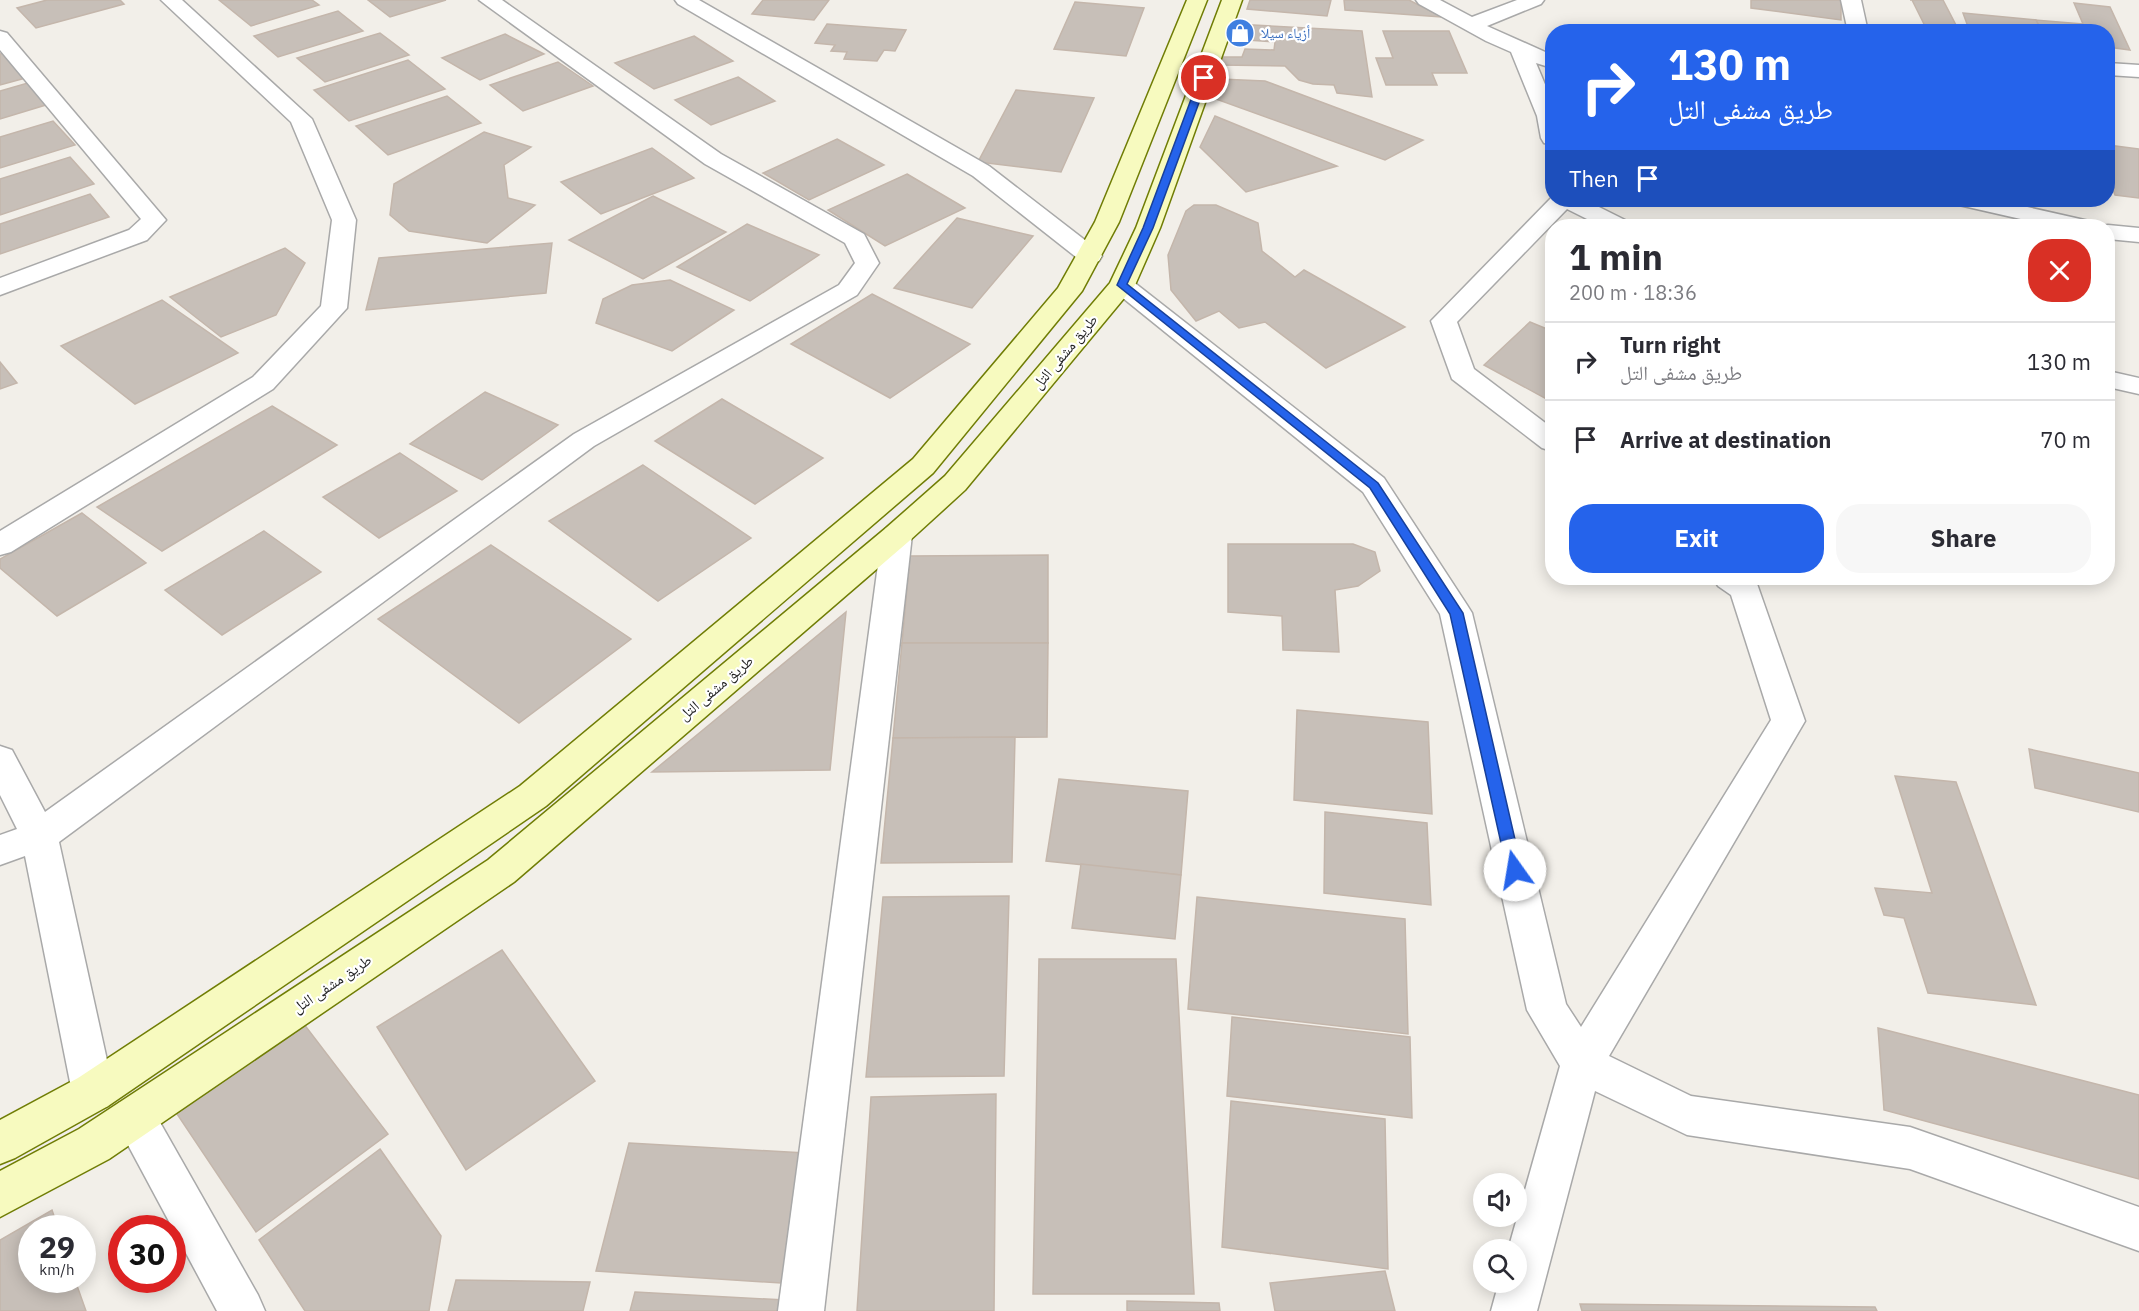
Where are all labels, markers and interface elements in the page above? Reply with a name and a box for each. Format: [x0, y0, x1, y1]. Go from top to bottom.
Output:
shop icon: أزياء سيلا [1224, 17, 1256, 49]
place label: أزياء سيلا [1261, 24, 1310, 42]
text: 130 m [1668, 37, 1791, 92]
icon: right [1569, 48, 1647, 126]
pin [1178, 52, 1229, 103]
icon: arrive [1187, 61, 1220, 94]
text: طريق مشفى التل [1668, 91, 1833, 126]
icon: arrive [1631, 162, 1664, 195]
text: Then [1569, 164, 1619, 193]
text: 1 min [1569, 233, 1663, 280]
button: close [2028, 239, 2091, 302]
text: 200 m · 18:36 [1569, 279, 1697, 306]
street label: طريق مشفى التل [1028, 310, 1102, 394]
text: Turn right [1620, 330, 1721, 359]
icon: right [1569, 345, 1602, 378]
text: 130 m [2027, 347, 2091, 376]
text: طريق مشفى التل [1620, 359, 1742, 386]
icon: arrive [1569, 423, 1602, 456]
text: Arrive at destination [1620, 425, 1831, 454]
text: 70 m [2040, 425, 2091, 454]
button: Exit [1569, 504, 1824, 573]
button: Share [1836, 504, 2091, 573]
street label: طريق مشفى التل [674, 651, 758, 725]
position arrow [1483, 838, 1547, 902]
street label: طريق مشفى التل [288, 950, 376, 1018]
map controls [1473, 1173, 1527, 1293]
button: sound [1473, 1173, 1527, 1227]
speed limit sign: 30 [108, 1215, 186, 1293]
text: 29 [39, 1227, 75, 1266]
button: search [1473, 1239, 1527, 1293]
text: km/h [39, 1260, 75, 1279]

